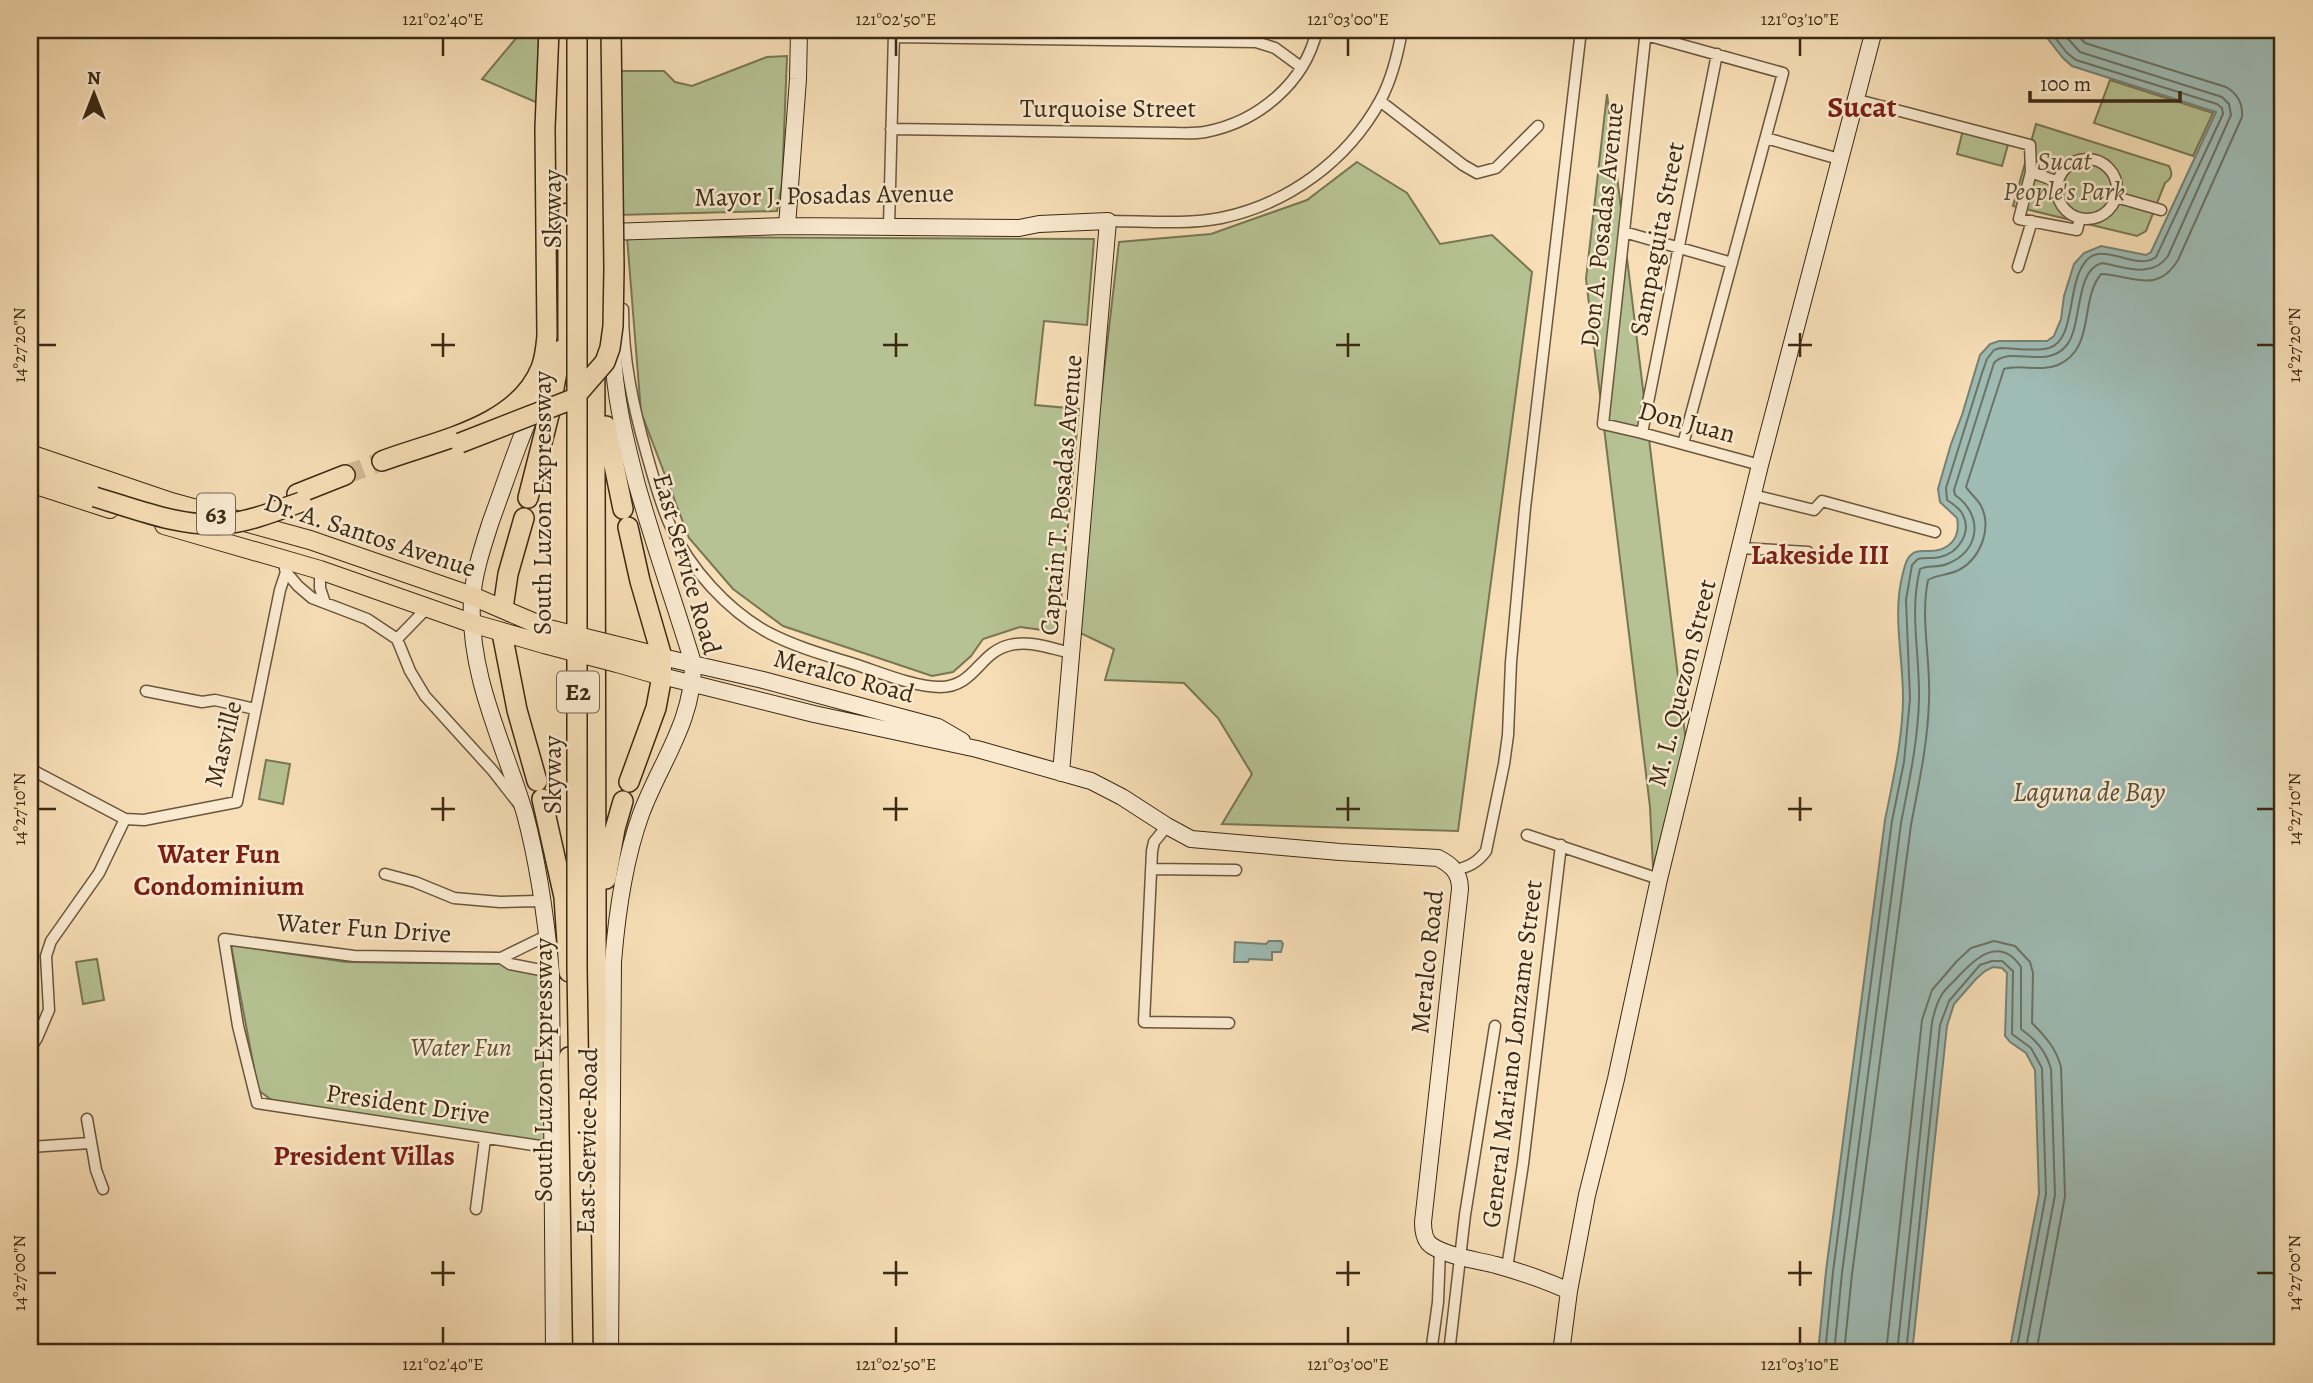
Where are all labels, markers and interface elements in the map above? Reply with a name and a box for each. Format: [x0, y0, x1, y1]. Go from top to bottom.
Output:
text: 121°02'40"E [402, 7, 484, 31]
text: 121°02'50"E [856, 7, 936, 31]
text: 121°03'00"E [1307, 7, 1389, 31]
text: 121°03'10"E [1761, 7, 1839, 31]
north arrow [60, 60, 130, 130]
scale bar [2030, 60, 2180, 104]
text: N [87, 65, 101, 91]
text: 100 m [2040, 70, 2091, 98]
district label: Sucat [1827, 87, 1897, 127]
street label: Turquoise Street [1020, 91, 1196, 126]
street label: Don A. Posadas Avenue [1572, 101, 1632, 349]
street label: Sampaguita Street [1621, 139, 1693, 339]
park label: Sucat People's Park [2003, 144, 2125, 209]
street label: Skyway [535, 169, 570, 249]
street label: Mayor J. Posadas Avenue [694, 175, 954, 215]
text: 14°27'20"N [7, 307, 31, 383]
text: 14°27'20"N [2282, 307, 2306, 383]
street label: Captain T. Posadas Avenue [1031, 353, 1091, 637]
street label: South Luzon Expressway [525, 370, 560, 635]
street label: Don Juan [1635, 392, 1739, 452]
street label: East Service Road [644, 469, 730, 659]
street label: Dr. A. Santos Avenue [260, 484, 480, 586]
road number: 63 [197, 494, 235, 534]
district label: Lakeside III [1751, 536, 1889, 574]
street label: M. L. Quezon Street [1639, 575, 1725, 790]
street label: Meralco Road [770, 640, 918, 712]
road number: E2 [557, 672, 599, 712]
street label: Masville [195, 697, 251, 791]
street label: Skyway [535, 735, 570, 815]
text: 14°27'10"N [7, 772, 31, 846]
text: 14°27'10"N [2282, 772, 2306, 846]
water label: Laguna de Bay [2013, 773, 2165, 811]
district label: Water Fun Condominium [134, 835, 304, 905]
street label: General Mariano Lonzame Street [1473, 878, 1551, 1230]
street label: Meralco Road [1402, 888, 1452, 1036]
street label: Water Fun Drive [275, 904, 452, 952]
street label: South Luzon Expressway [526, 937, 561, 1202]
park label: Water Fun [410, 1030, 512, 1065]
street label: East Service Road [568, 1047, 606, 1235]
street label: President Drive [324, 1075, 492, 1133]
district label: President Villas [273, 1137, 455, 1175]
text: 14°27'00"N [7, 1235, 31, 1311]
text: 14°27'00"N [2282, 1235, 2306, 1311]
text: 121°02'40"E [402, 1352, 484, 1376]
text: 121°02'50"E [856, 1352, 936, 1376]
text: 121°03'00"E [1307, 1352, 1389, 1376]
text: 121°03'10"E [1761, 1352, 1839, 1376]

